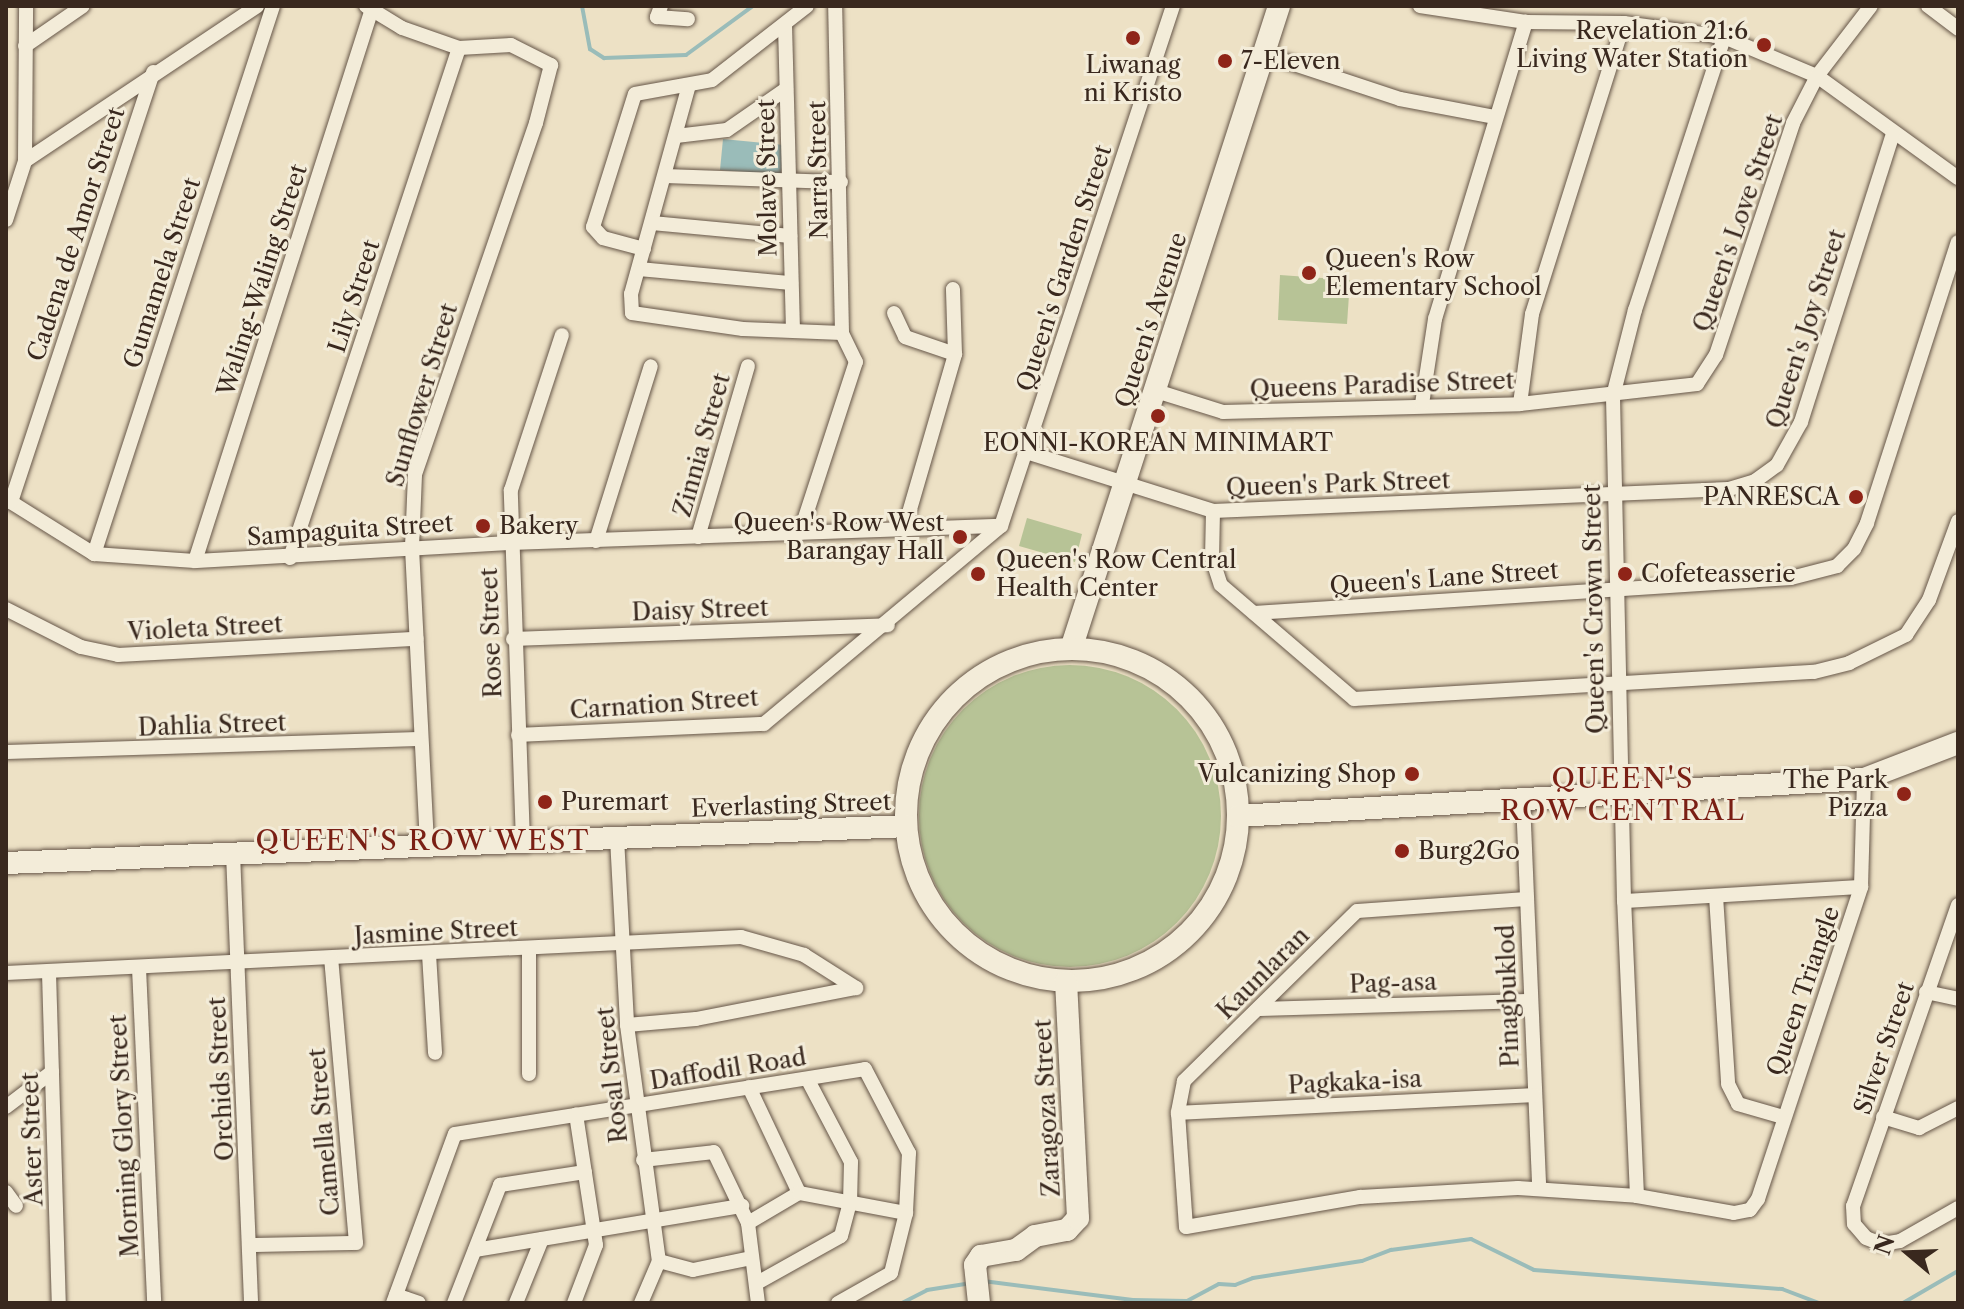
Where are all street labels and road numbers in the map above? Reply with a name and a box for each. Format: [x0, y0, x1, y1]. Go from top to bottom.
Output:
street label: Molave Street [751, 99, 783, 257]
street label: Narra Street [802, 100, 834, 240]
street label: Cadena de Amor Street [21, 103, 131, 365]
street label: Queen's Love Street [1687, 110, 1789, 336]
street label: Queen's Garden Street [1011, 141, 1117, 395]
street label: Waling-Waling Street [211, 160, 313, 400]
street label: Gumamela Street [118, 174, 206, 372]
street label: Queen's Joy Street [1760, 226, 1852, 432]
street label: Queen's Avenue [1109, 228, 1193, 412]
street label: Lily Street [322, 236, 386, 356]
street label: Sunflower Street [380, 300, 464, 490]
street label: Queens Paradise Street [1249, 366, 1515, 404]
street label: Zinnia Street [668, 370, 736, 520]
street label: Queen's Park Street [1225, 466, 1451, 502]
street label: Queen's Crown Street [1577, 484, 1611, 734]
street label: Sampaguita Street [246, 508, 454, 552]
street label: Queen's Lane Street [1329, 556, 1559, 600]
street label: Rose Street [474, 567, 508, 699]
street label: Daisy Street [631, 593, 769, 627]
street label: Violeta Street [127, 610, 283, 646]
street label: Carnation Street [569, 683, 759, 725]
street label: Dahlia Street [137, 708, 287, 742]
street label: Everlasting Street [690, 787, 892, 823]
street label: Queen Triangle [1760, 902, 1846, 1080]
street label: Jasmine Street [353, 913, 519, 951]
street label: Kaunlaran [1211, 921, 1315, 1025]
street label: Pinagbuklod [1491, 924, 1525, 1068]
street label: Pag-asa [1349, 967, 1437, 999]
street label: Silver Street [1848, 978, 1920, 1118]
street label: Orchids Street [202, 996, 240, 1162]
street label: Rosal Street [591, 1006, 633, 1144]
street label: Morning Glory Street [103, 1013, 145, 1259]
street label: Zaragoza Street [1028, 1018, 1066, 1198]
street label: Daffodil Road [648, 1042, 808, 1096]
street label: Camella Street [302, 1047, 346, 1217]
street label: Pagkaka-isa [1287, 1064, 1423, 1100]
street label: Aster Street [15, 1071, 49, 1207]

